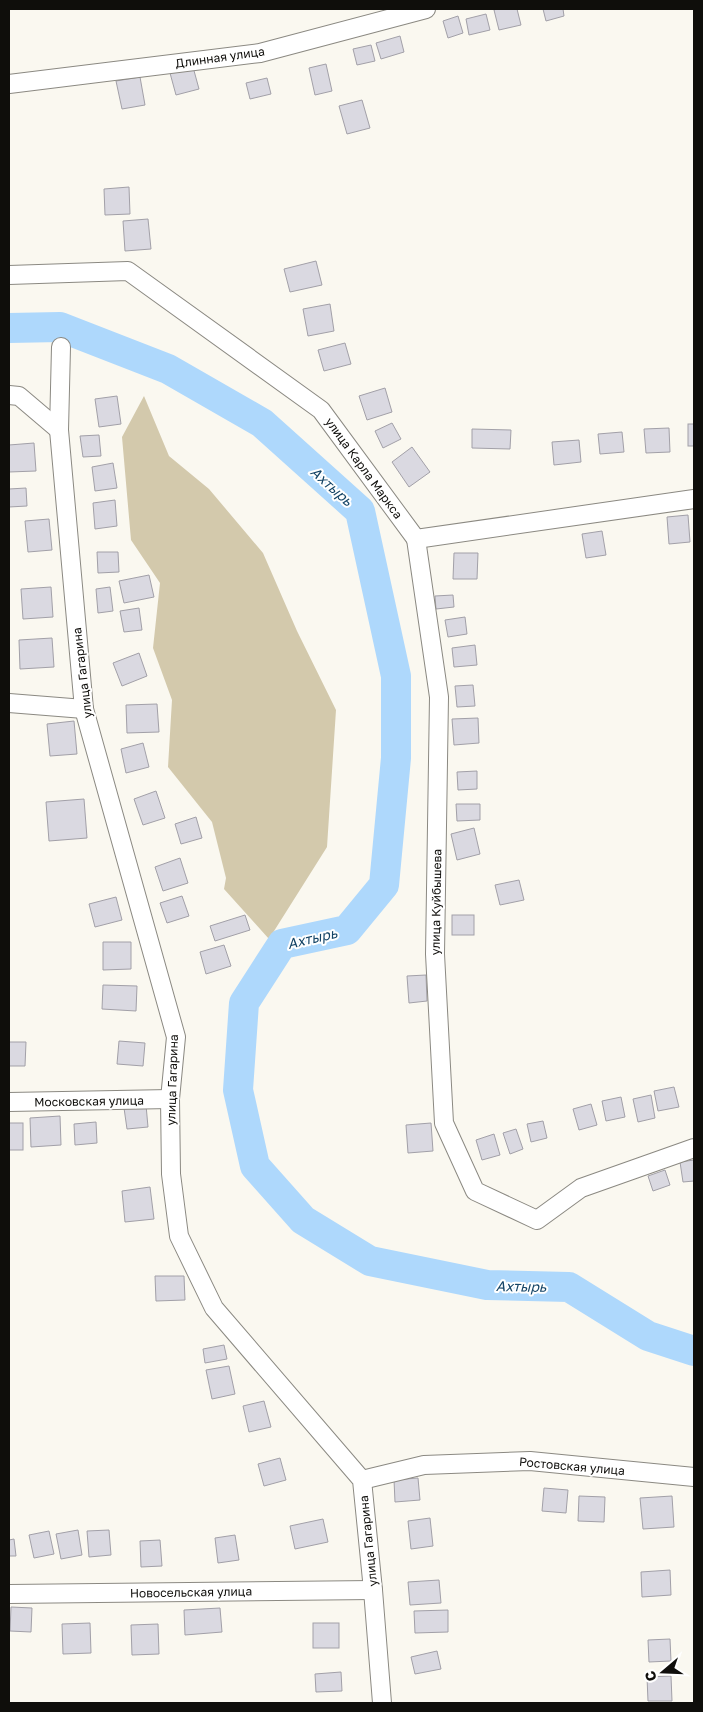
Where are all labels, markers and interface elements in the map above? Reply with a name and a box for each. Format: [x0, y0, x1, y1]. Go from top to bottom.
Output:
street label: Длинная улица [174, 43, 266, 71]
street label: улица Карла Маркса [322, 414, 406, 522]
water label: Ахтырь [308, 463, 357, 510]
street label: улица Гагарина [69, 627, 95, 719]
street label: улица Куйбышева [428, 849, 444, 955]
water label: Ахтырь [286, 924, 339, 952]
street label: улица Гагарина [163, 1034, 181, 1126]
street label: Московская улица [34, 1093, 144, 1109]
water label: Ахтырь [496, 1277, 547, 1295]
street label: Ростовская улица [518, 1454, 626, 1478]
street label: улица Гагарина [356, 1495, 380, 1587]
street label: Новосельская улица [130, 1583, 252, 1601]
north arrow [638, 1647, 688, 1697]
text: С [641, 1669, 660, 1684]

